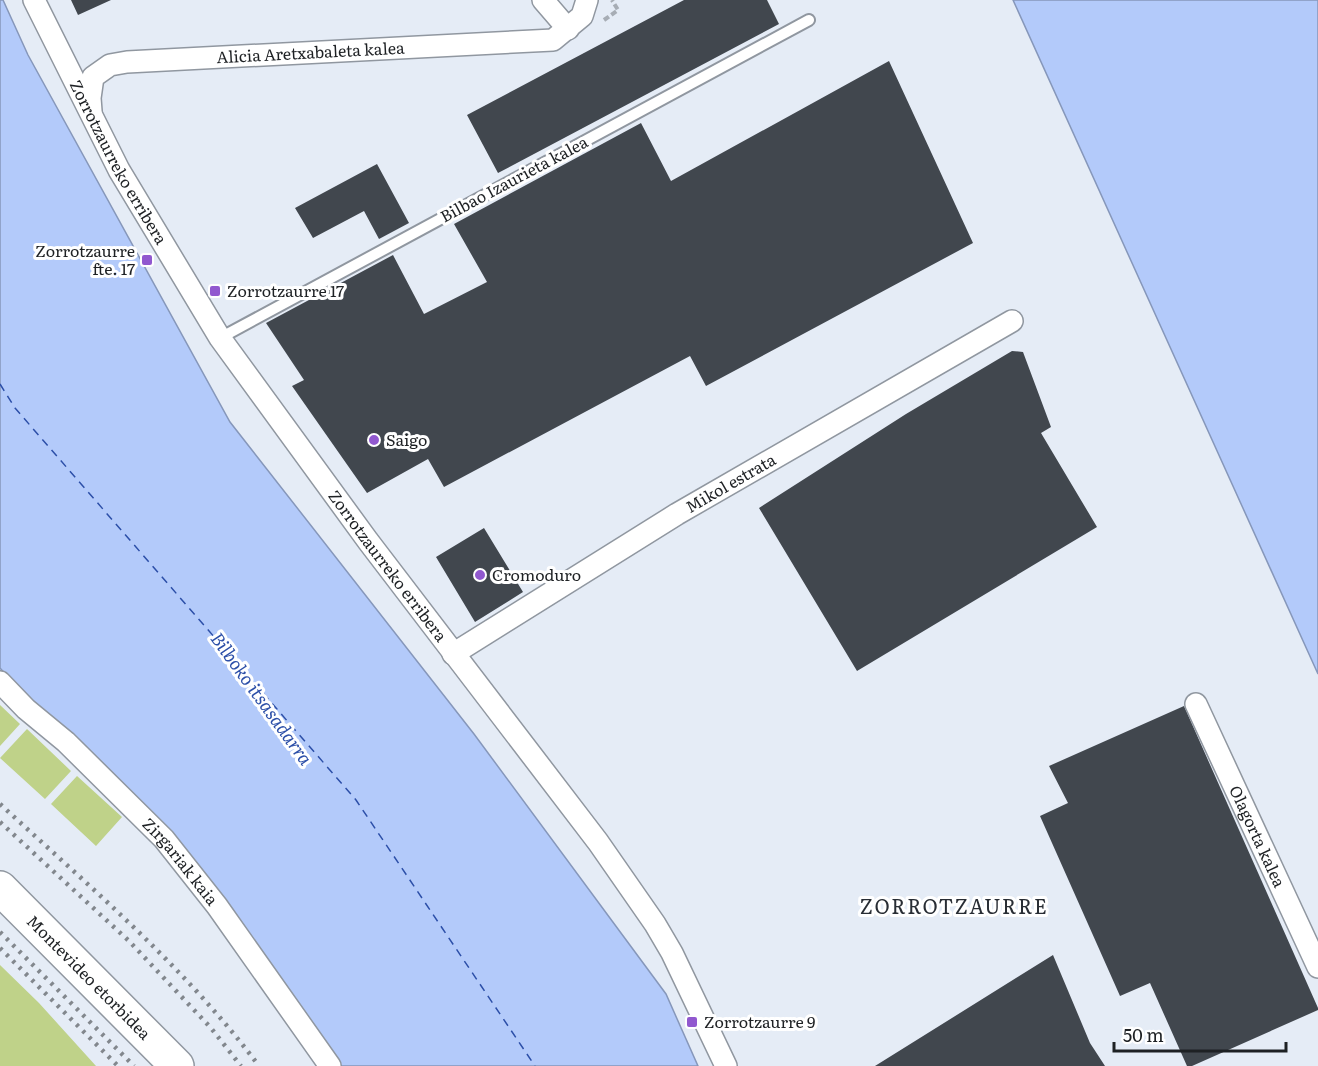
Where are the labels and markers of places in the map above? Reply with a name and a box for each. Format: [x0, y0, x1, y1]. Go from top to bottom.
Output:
place label: Zorrotzaurre fte. 17 [35, 238, 135, 280]
marker: Zorrotzaurre fte. 17 [140, 253, 154, 267]
place label: Zorrotzaurre 17 [227, 278, 344, 302]
marker: Zorrotzaurre 17 [208, 284, 222, 298]
place label: Saigo [386, 427, 427, 451]
marker: Saigo [367, 433, 381, 447]
place label: Cromoduro [492, 562, 581, 586]
marker: Cromoduro [473, 568, 487, 582]
place label: Zorrotzaurre 9 [704, 1009, 815, 1033]
marker: Zorrotzaurre 9 [685, 1015, 699, 1029]

